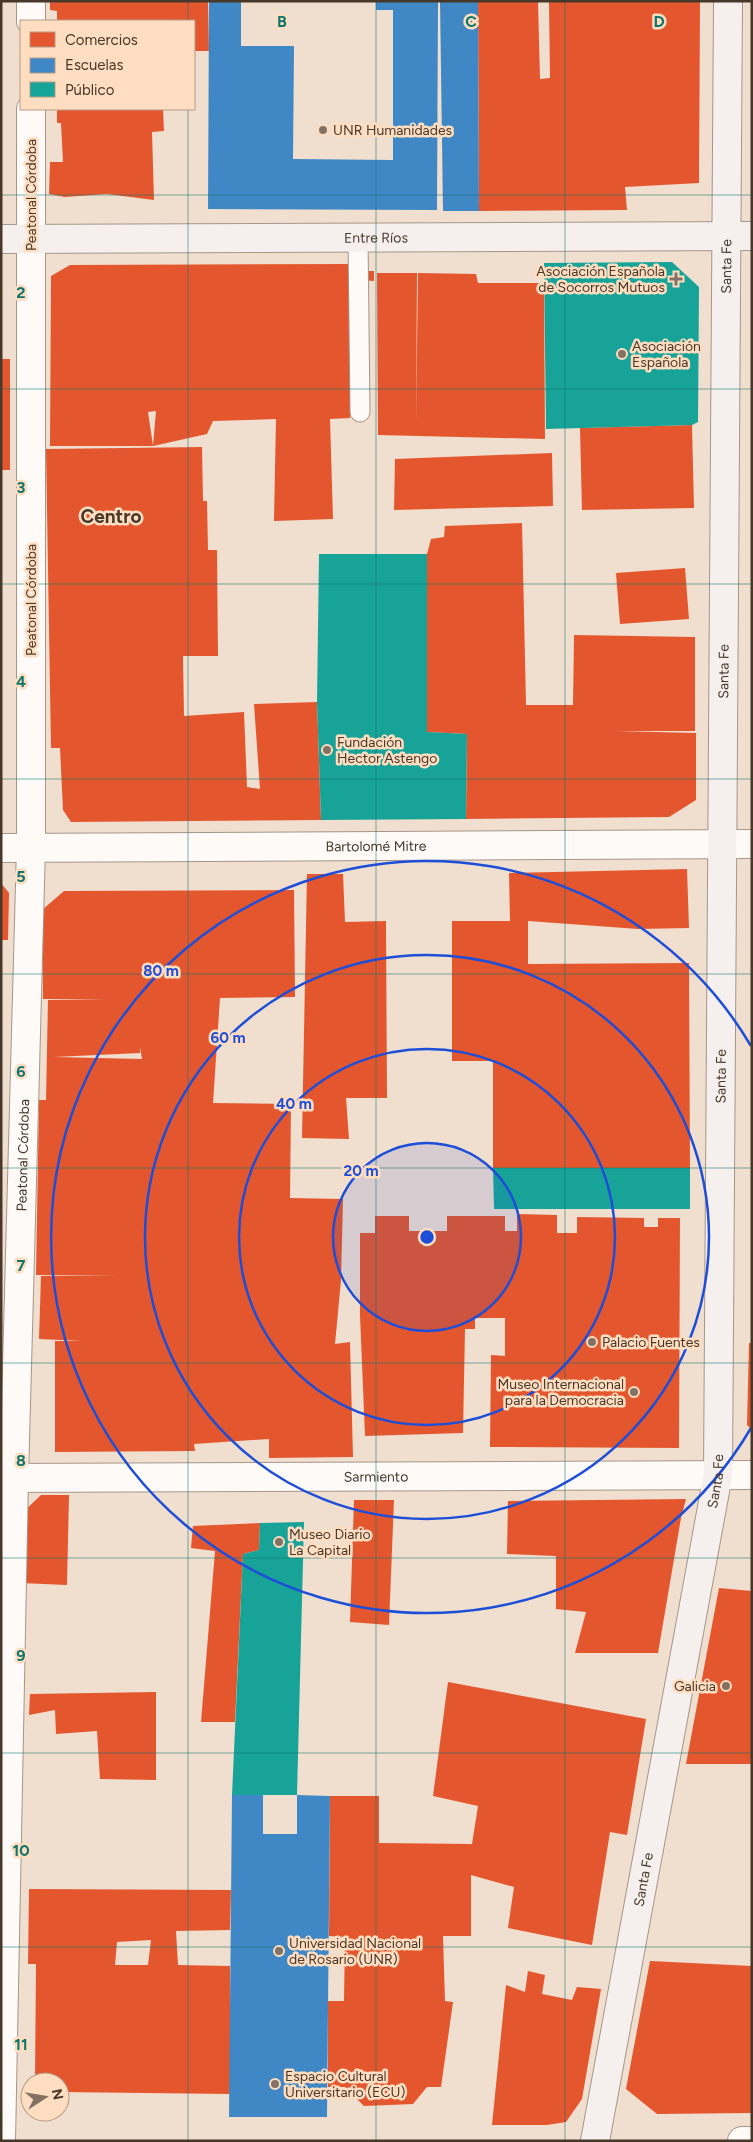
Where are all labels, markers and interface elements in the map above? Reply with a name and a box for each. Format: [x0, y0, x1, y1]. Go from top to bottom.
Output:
text: B [277, 12, 287, 31]
text: C [465, 12, 477, 31]
text: D [653, 12, 665, 31]
legend [20, 20, 195, 110]
text: Comercios [65, 31, 138, 49]
text: Escuelas [65, 56, 124, 74]
text: Público [65, 81, 115, 99]
place label: UNR Humanidades [333, 122, 452, 139]
marker: UNR Humanidades [317, 124, 329, 136]
street label: Peatonal Córdoba [23, 139, 40, 251]
street label: Entre Ríos [344, 229, 408, 246]
street label: Santa Fe [718, 239, 735, 294]
place label: Asociación Española de Socorros Mutuos [536, 263, 665, 296]
marker: Asociación Española de Socorros Mutuos [669, 272, 683, 286]
text: 2 [16, 283, 26, 302]
place label: Asociación Española [632, 338, 701, 371]
marker: Asociación Española [616, 348, 628, 360]
text: 3 [17, 478, 26, 497]
district label: Centro [81, 505, 141, 528]
street label: Peatonal Córdoba [23, 544, 40, 656]
street label: Santa Fe [715, 644, 732, 699]
text: 4 [16, 672, 26, 691]
place label: Fundación Hector Astengo [337, 734, 437, 767]
marker: Fundación Hector Astengo [321, 744, 333, 756]
street label: Bartolomé Mitre [325, 837, 427, 855]
text: 5 [16, 867, 26, 886]
text: 80 m [143, 962, 179, 980]
text: 60 m [210, 1029, 246, 1047]
street label: Santa Fe [712, 1049, 729, 1104]
text: 6 [16, 1062, 26, 1081]
text: 40 m [276, 1095, 312, 1113]
street label: Peatonal Córdoba [13, 1099, 33, 1212]
text: 20 m [343, 1162, 379, 1180]
centre of rings [418, 1228, 436, 1246]
text: 7 [17, 1256, 26, 1275]
place label: Palacio Fuentes [602, 1334, 700, 1351]
marker: Palacio Fuentes [586, 1336, 598, 1348]
place label: Museo Internacional para la Democracia [497, 1376, 624, 1409]
marker: Museo Internacional para la Democracia [628, 1386, 640, 1398]
text: 8 [16, 1451, 26, 1470]
street label: Santa Fe [704, 1454, 727, 1510]
street label: Sarmiento [344, 1468, 408, 1485]
place label: Museo Diario La Capital [289, 1526, 371, 1559]
marker: Museo Diario La Capital [273, 1536, 285, 1548]
text: 9 [16, 1646, 26, 1665]
place label: Galicia [674, 1678, 716, 1695]
marker: Galicia [720, 1680, 732, 1692]
text: 10 [12, 1841, 30, 1860]
street label: Santa Fe [630, 1851, 657, 1908]
place label: Universidad Nacional de Rosario (UNR) [289, 1935, 421, 1968]
marker: Universidad Nacional de Rosario (UNR) [273, 1945, 285, 1957]
text: 11 [14, 2035, 28, 2054]
place label: Espacio Cultural Universitario (ECU) [285, 2068, 405, 2101]
north arrow [20, 2072, 70, 2122]
marker: Espacio Cultural Universitario (ECU) [269, 2078, 281, 2090]
text: N [48, 2087, 67, 2101]

